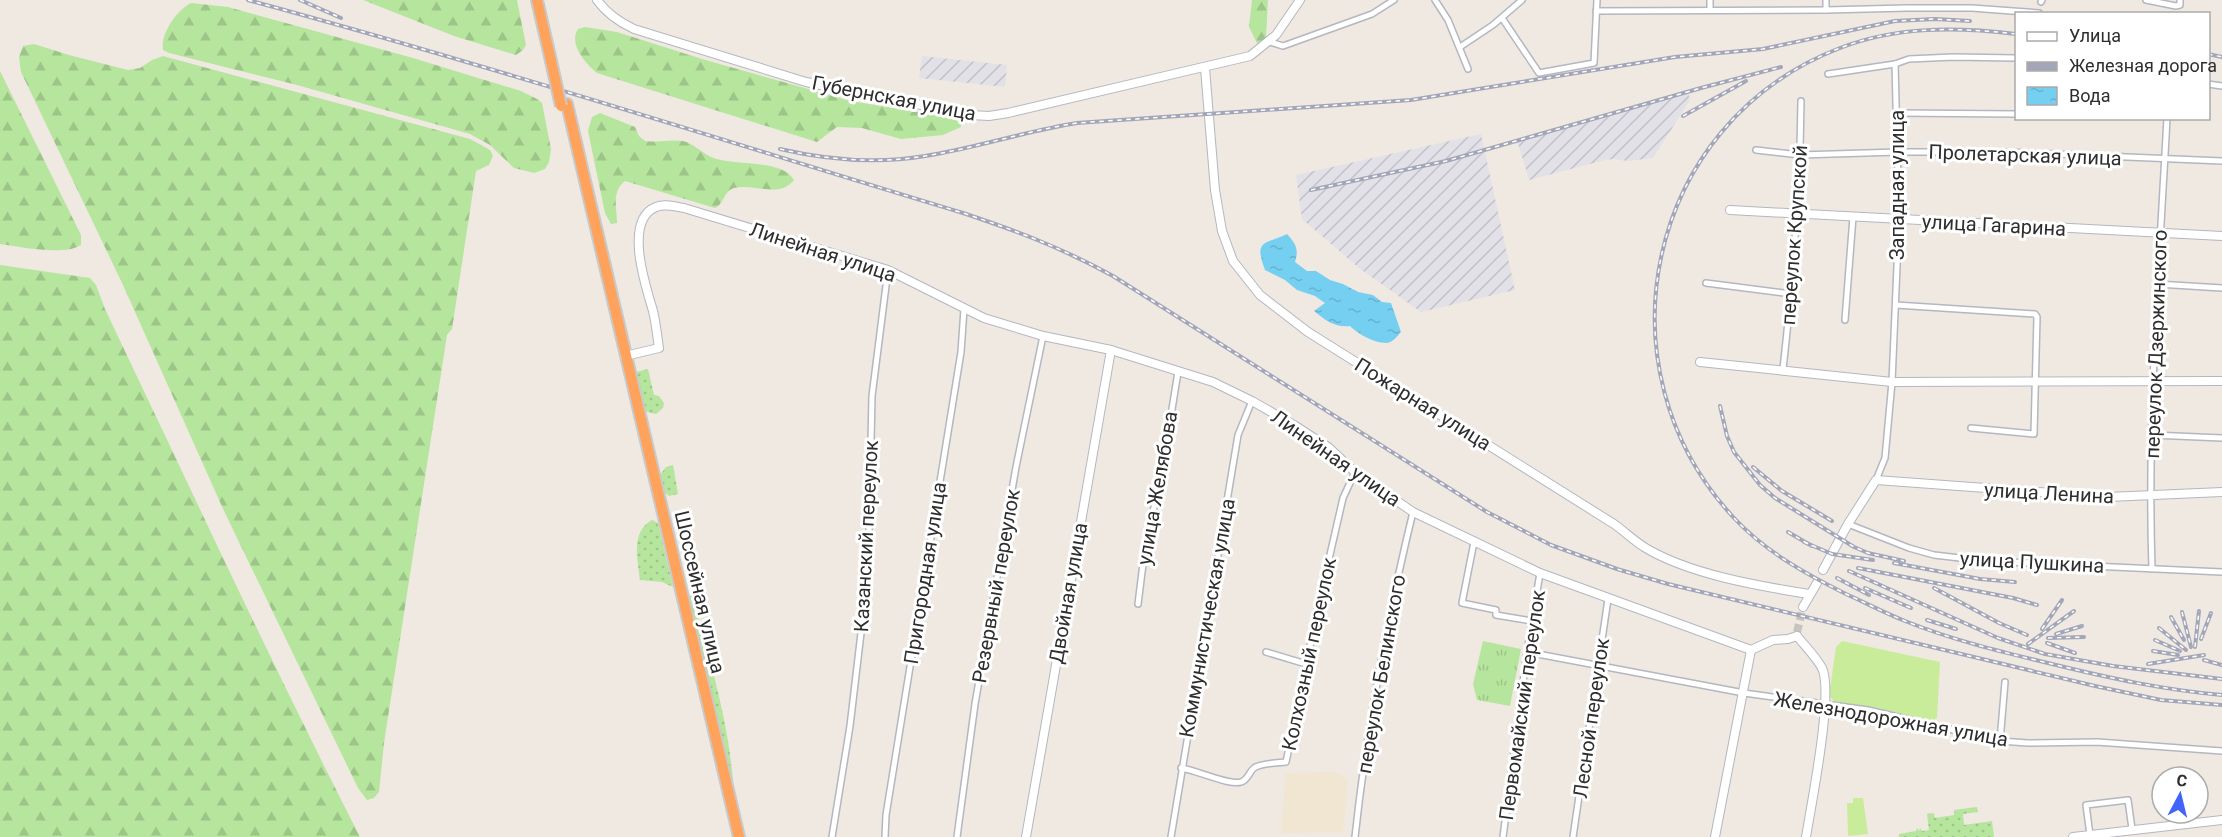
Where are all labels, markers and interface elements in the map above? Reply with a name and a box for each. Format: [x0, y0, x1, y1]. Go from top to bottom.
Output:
legend [2015, 12, 2210, 120]
text: Улица [2069, 25, 2121, 46]
text: Железная дорога [2069, 55, 2217, 76]
street label: Губернская улица [810, 70, 978, 126]
text: Вода [2069, 85, 2111, 106]
street label: Западная улица [1885, 110, 1909, 260]
street label: Пролетарская улица [1928, 140, 2122, 170]
street label: переулок Крупской [1776, 144, 1812, 326]
street label: улица Гагарина [1921, 209, 2067, 241]
street label: Линейная улица [747, 217, 899, 287]
street label: переулок Дзержинского [2140, 229, 2172, 459]
street label: Пожарная улица [1350, 352, 1496, 456]
street label: Линейная улица [1267, 404, 1405, 512]
street label: улица Желябова [1132, 409, 1182, 567]
street label: Казанский переулок [849, 439, 883, 633]
street label: улица Ленина [1983, 478, 2115, 508]
street label: Пригородная улица [899, 480, 951, 666]
street label: Резервный переулок [967, 487, 1025, 685]
street label: Коммунистическая улица [1174, 497, 1240, 739]
street label: Шоссейная улица [670, 508, 730, 676]
street label: Двойная улица [1044, 521, 1092, 665]
street label: улица Пушкина [1959, 546, 2105, 578]
street label: Колхозный переулок [1277, 555, 1341, 753]
street label: переулок Белинского [1352, 573, 1410, 775]
street label: Первомайский переулок [1494, 588, 1550, 822]
street label: Лесной переулок [1568, 636, 1614, 800]
street label: Железнодорожная улица [1772, 687, 2010, 751]
north arrow [2150, 765, 2210, 825]
text: С [2175, 771, 2188, 791]

